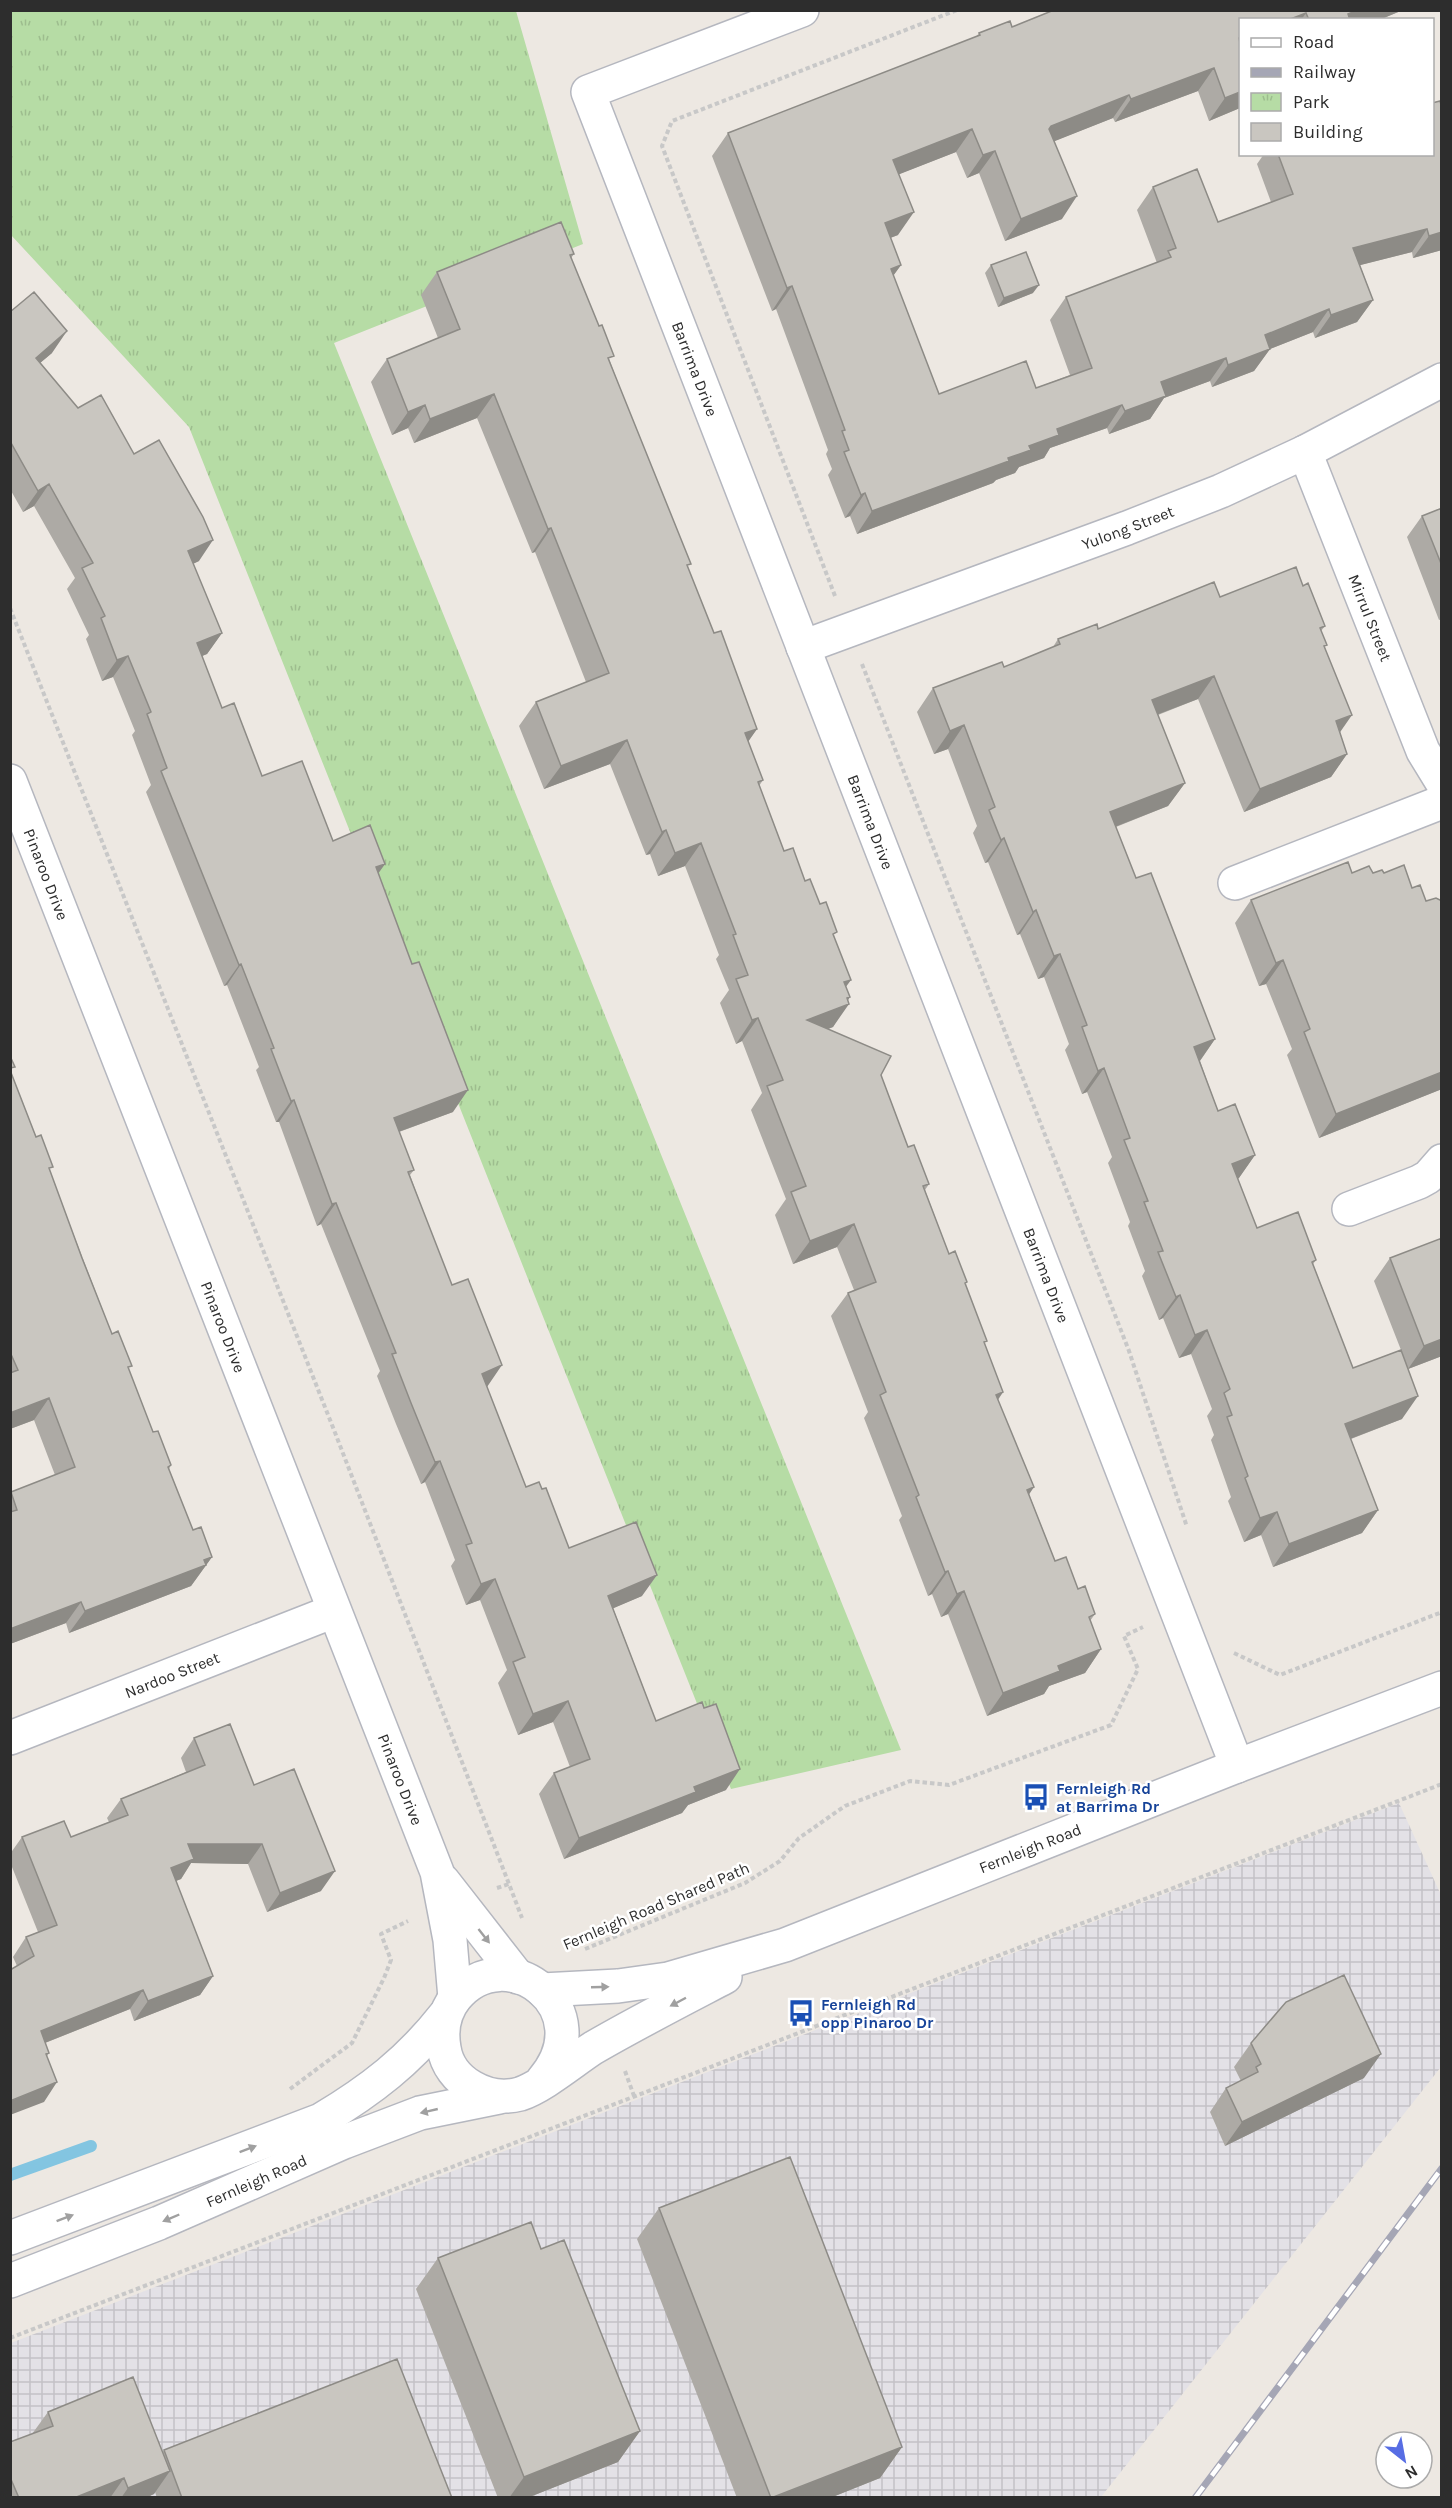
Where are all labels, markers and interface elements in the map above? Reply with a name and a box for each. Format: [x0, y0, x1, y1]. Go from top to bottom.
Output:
legend [1239, 18, 1434, 156]
text: Road [1293, 31, 1334, 53]
text: Railway [1293, 61, 1356, 83]
text: Park [1293, 91, 1330, 113]
text: Building [1293, 121, 1363, 143]
street label: Barrima Drive [668, 319, 722, 419]
street label: Yulong Street [1079, 501, 1176, 553]
street label: Mirrul Street [1345, 571, 1396, 664]
street label: Barrima Drive [844, 772, 898, 872]
street label: Pinaroo Drive [20, 826, 73, 923]
street label: Barrima Drive [1020, 1225, 1074, 1325]
street label: Pinaroo Drive [197, 1278, 250, 1375]
street label: Nardoo Street [122, 1647, 222, 1702]
street label: Pinaroo Drive [374, 1731, 427, 1828]
place label: Fernleigh Rd at Barrima Dr [1056, 1779, 1160, 1816]
bus stop icon: Fernleigh Rd at Barrima Dr [1021, 1782, 1051, 1812]
street label: Fernleigh Road [976, 1819, 1084, 1877]
street label: Fernleigh Road Shared Path [560, 1858, 752, 1954]
one-way arrow [478, 1928, 490, 1944]
one-way arrow [591, 1982, 610, 1991]
place label: Fernleigh Rd opp Pinaroo Dr [821, 1995, 934, 2032]
one-way arrow [669, 1997, 686, 2007]
bus stop icon: Fernleigh Rd opp Pinaroo Dr [786, 1998, 816, 2028]
one-way arrow [420, 2106, 438, 2116]
one-way arrow [239, 2144, 257, 2154]
street label: Fernleigh Road [203, 2150, 310, 2211]
one-way arrow [56, 2213, 74, 2222]
one-way arrow [162, 2213, 180, 2223]
north arrow [1374, 2430, 1434, 2490]
text: N [1402, 2461, 1421, 2484]

